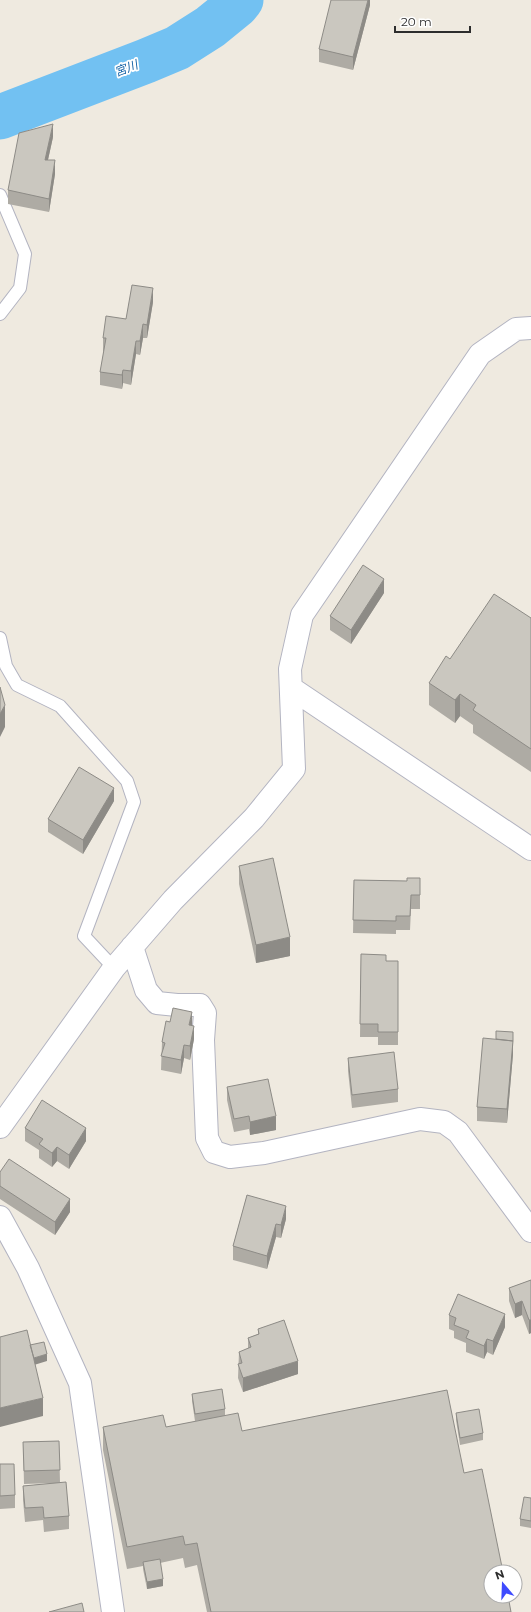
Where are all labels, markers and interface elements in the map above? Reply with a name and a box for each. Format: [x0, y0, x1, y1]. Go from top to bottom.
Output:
scale bar [395, 8, 470, 34]
text: 20 m [401, 14, 432, 29]
water label: 宮川 [112, 56, 142, 79]
north arrow [483, 1564, 523, 1604]
text: N [493, 1566, 506, 1583]

